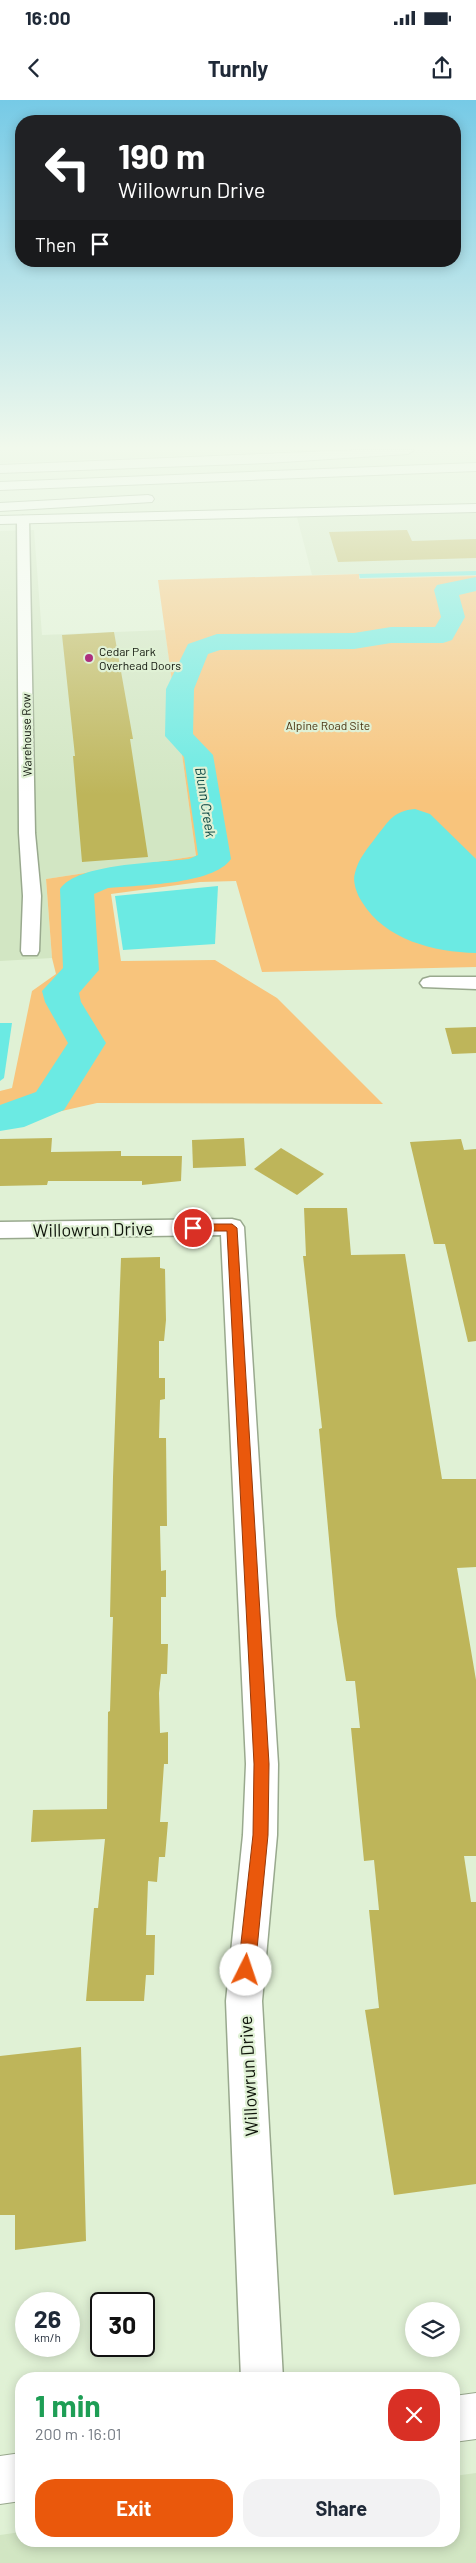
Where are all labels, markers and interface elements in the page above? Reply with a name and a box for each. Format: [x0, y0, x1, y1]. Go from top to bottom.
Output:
text: 16:00 [25, 6, 71, 29]
icon: back [20, 54, 48, 82]
icon: share [428, 54, 456, 82]
text: Turnly [208, 55, 268, 81]
text: 190 m [118, 134, 205, 176]
icon: left [35, 135, 100, 200]
text: Willowrun Drive [118, 176, 266, 202]
icon: arrive [86, 230, 114, 258]
text: Then [35, 233, 76, 256]
place label: Cedar Park Overhead Doors [99, 644, 181, 672]
marker: Cedar Park Overhead Doors [83, 652, 95, 664]
street label: Warehouse Row [18, 693, 34, 777]
park label: Alpine Road Site [286, 718, 370, 732]
water label: Blunn Creek [192, 766, 220, 838]
pin [172, 1207, 214, 1249]
icon: arrive [179, 1214, 207, 1242]
street label: Willowrun Drive [32, 1217, 154, 1241]
position arrow [219, 1943, 271, 1995]
street label: Willowrun Drive [234, 2015, 262, 2137]
speed limit sign: 30 [90, 2292, 155, 2357]
map controls [405, 2302, 460, 2357]
button: layers [405, 2302, 460, 2357]
text: 26 [34, 2303, 61, 2333]
text: km/h [34, 2330, 61, 2344]
text: 1 min [35, 2387, 101, 2423]
button: close [388, 2389, 440, 2441]
text: 200 m · 16:01 [35, 2424, 121, 2443]
button: Exit [35, 2479, 233, 2537]
button: Share [243, 2479, 440, 2537]

